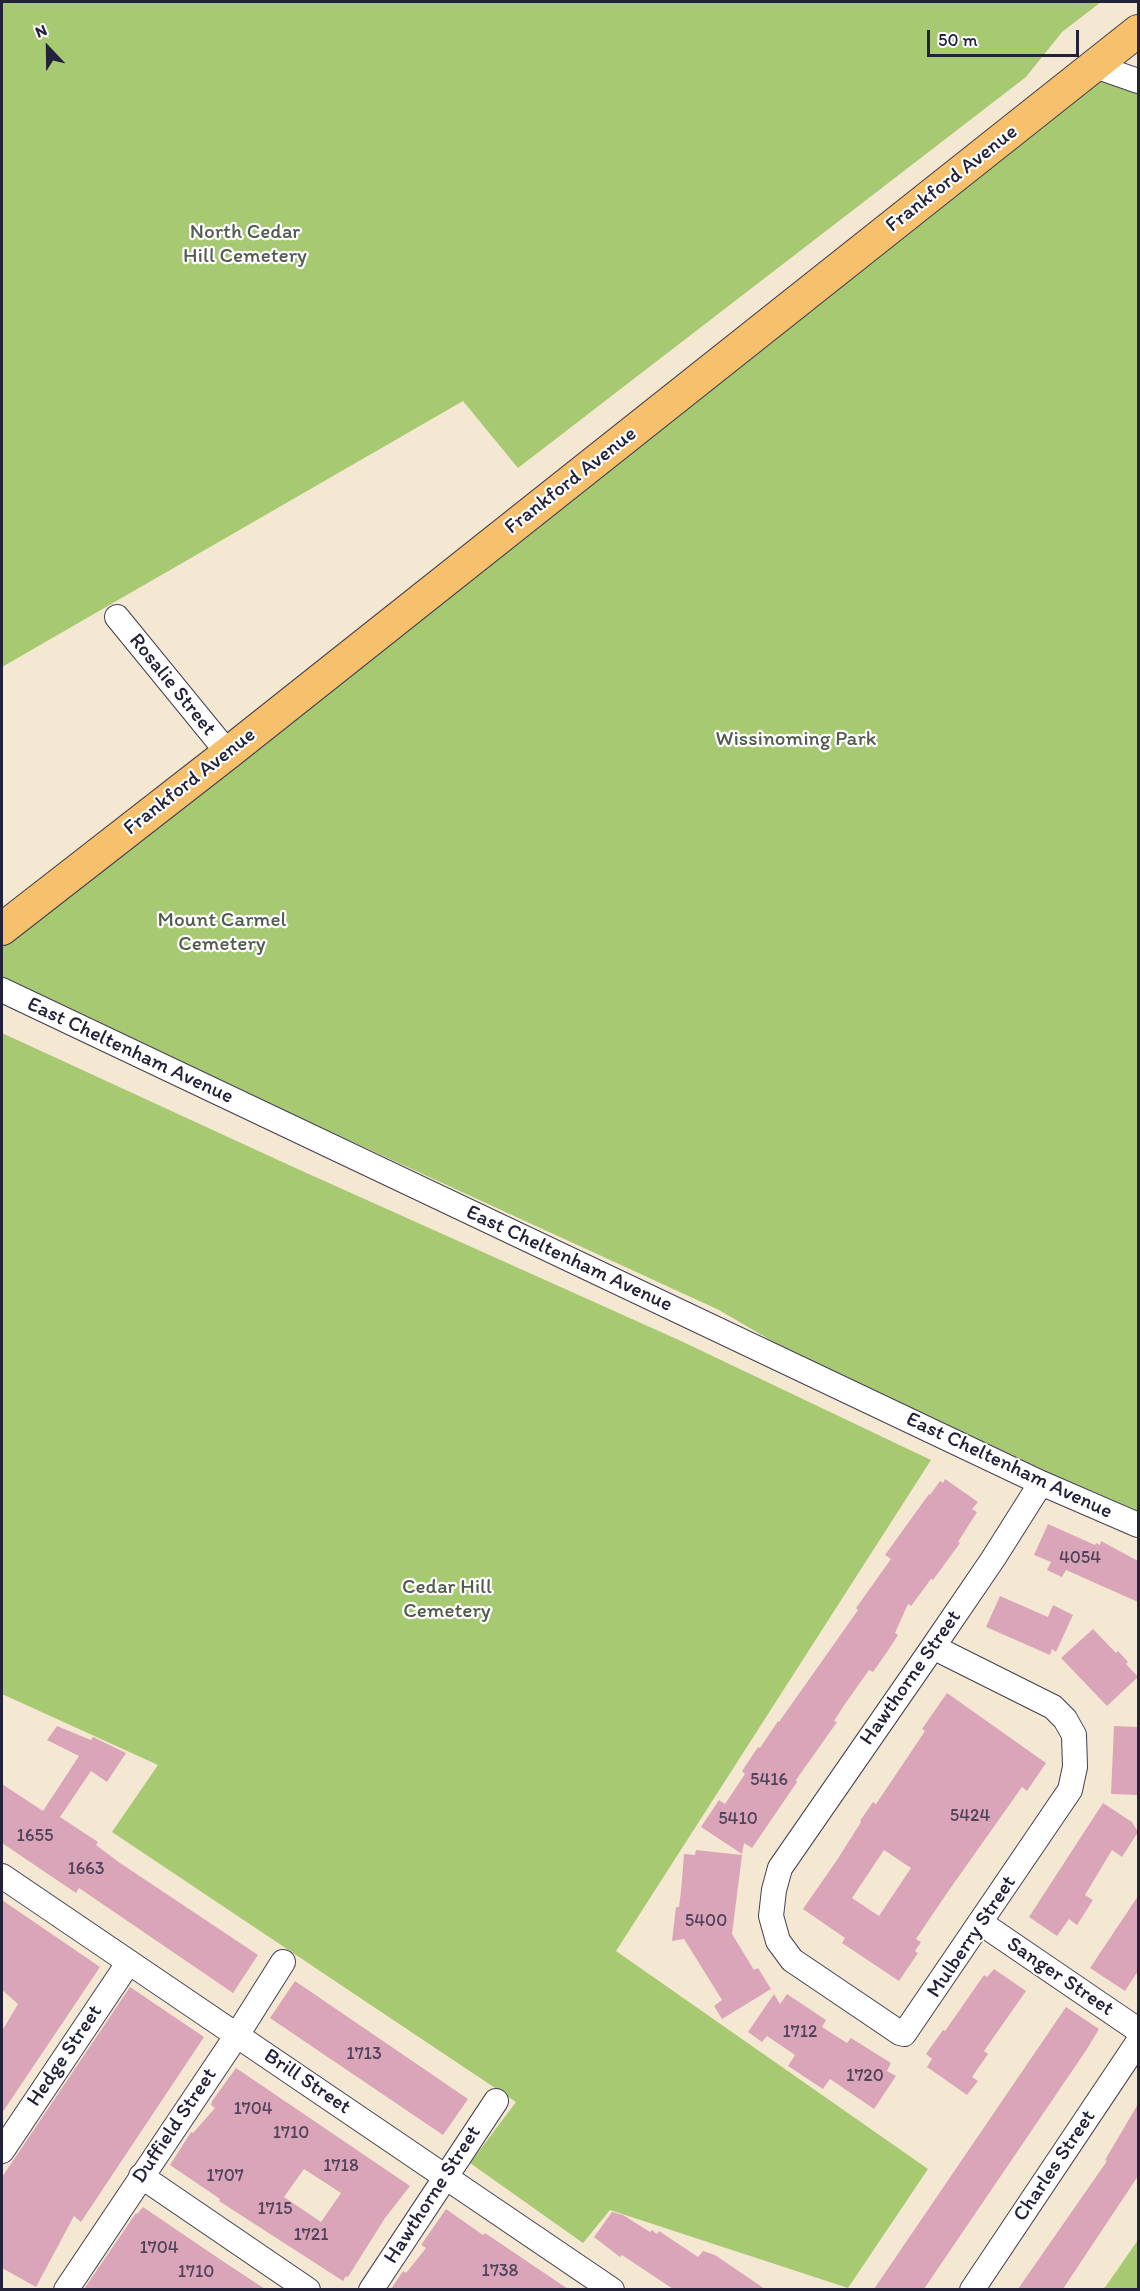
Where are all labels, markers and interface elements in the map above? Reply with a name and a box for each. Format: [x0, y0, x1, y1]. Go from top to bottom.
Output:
north arrow [18, 18, 78, 78]
scale bar [930, 18, 1082, 56]
text: N [32, 20, 50, 42]
text: 50 m [938, 29, 978, 51]
street label: Frankford Avenue [881, 120, 1023, 238]
park label: North Cedar Hill Cemetery [183, 220, 307, 270]
street label: Frankford Avenue [500, 422, 642, 540]
street label: Rosalie Street [123, 629, 221, 741]
street label: Frankford Avenue [119, 723, 261, 841]
park label: Wissinoming Park [715, 727, 877, 753]
park label: Mount Carmel Cemetery [158, 908, 286, 958]
street label: East Cheltenham Avenue [23, 992, 237, 1110]
street label: East Cheltenham Avenue [462, 1200, 676, 1318]
street label: East Cheltenham Avenue [902, 1407, 1116, 1525]
house number: 4054 [1059, 1547, 1101, 1569]
park label: Cedar Hill Cemetery [402, 1575, 492, 1625]
street label: Hawthorne Street [855, 1606, 967, 1750]
house number: 5416 [750, 1769, 788, 1791]
house number: 5424 [950, 1805, 990, 1827]
house number: 5410 [718, 1808, 758, 1830]
house number: 1655 [17, 1825, 53, 1847]
house number: 1663 [67, 1858, 105, 1880]
street label: Mulberry Street [922, 1871, 1022, 2003]
house number: 5400 [685, 1910, 727, 1932]
street label: Sanger Street [1002, 1932, 1118, 2022]
street label: Hedge Street [22, 2000, 108, 2112]
house number: 1712 [782, 2021, 818, 2043]
house number: 1713 [346, 2043, 382, 2065]
street label: Brill Street [259, 2044, 355, 2120]
street label: Duffield Street [127, 2064, 223, 2188]
house number: 1720 [846, 2065, 884, 2087]
house number: 1704 [233, 2098, 273, 2120]
street label: Charles Street [1008, 2105, 1102, 2227]
street label: Hawthorne Street [379, 2121, 487, 2269]
house number: 1710 [273, 2122, 309, 2144]
house number: 1718 [323, 2155, 359, 2177]
house number: 1707 [206, 2165, 244, 2187]
house number: 1715 [257, 2198, 293, 2220]
house number: 1721 [293, 2224, 329, 2246]
house number: 1704 [139, 2237, 179, 2259]
house number: 1738 [482, 2260, 518, 2282]
house number: 1710 [178, 2261, 214, 2283]

